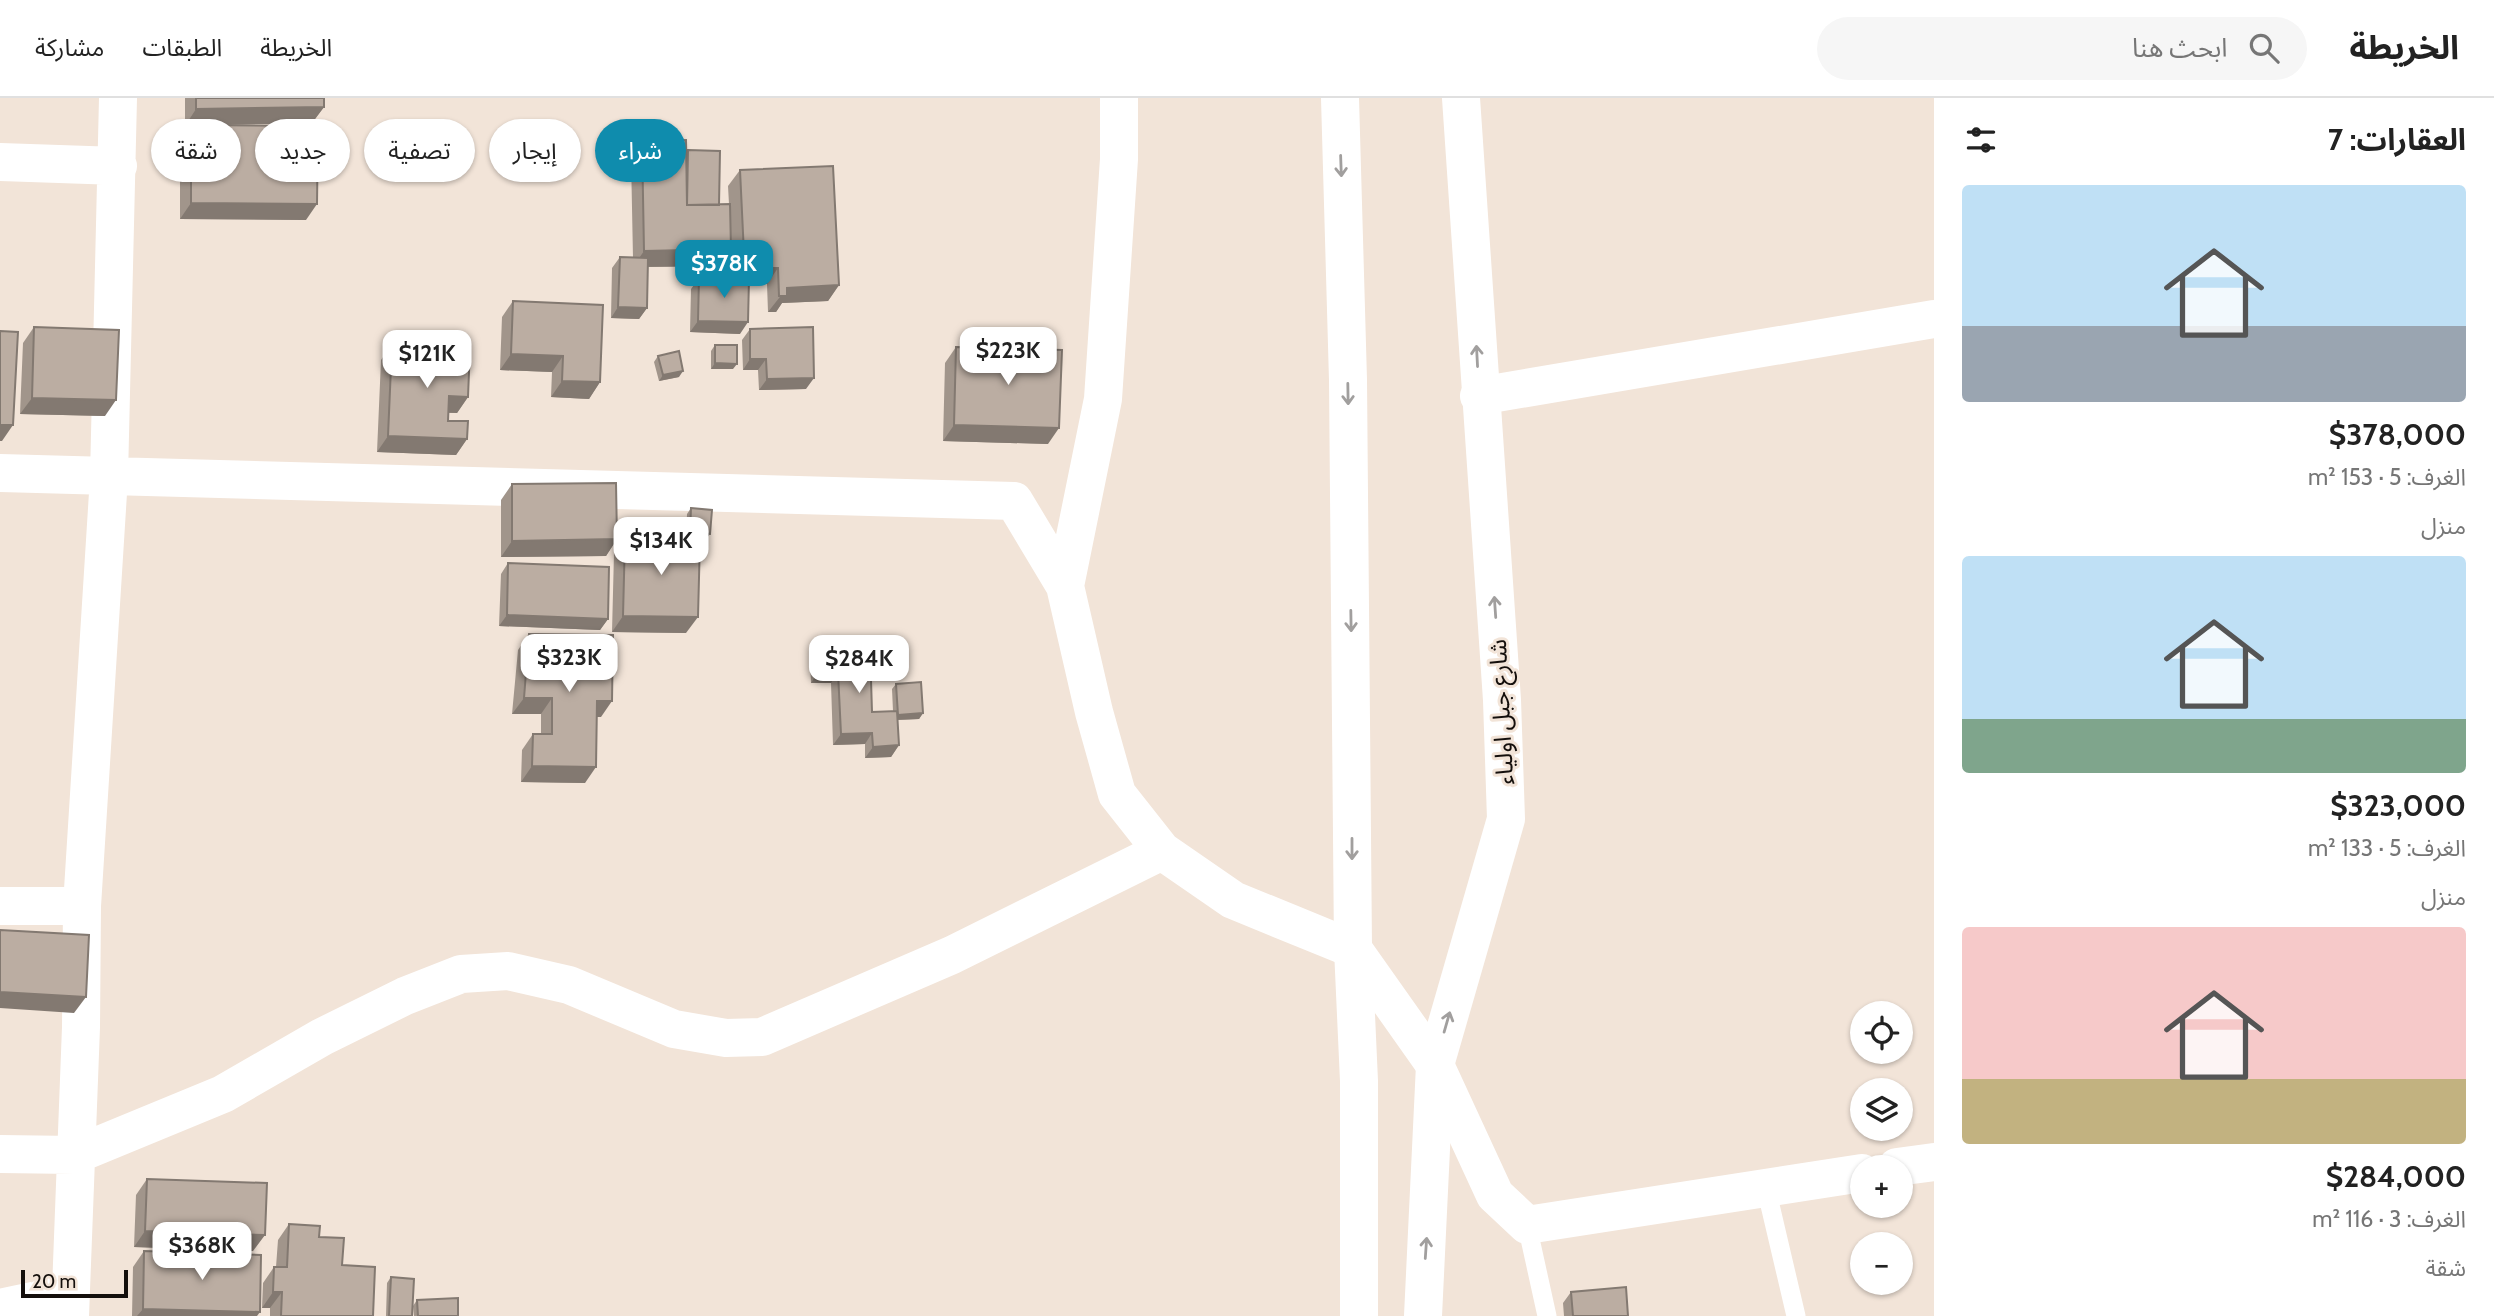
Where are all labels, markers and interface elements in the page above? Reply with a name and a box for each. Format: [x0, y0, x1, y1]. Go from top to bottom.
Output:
search box [1817, 17, 2307, 80]
text: الخريطة [2349, 27, 2459, 67]
icon: search [2245, 29, 2283, 67]
text: ابحث هنا [2132, 32, 2227, 64]
text: مشاركة [35, 33, 104, 62]
text: الطبقات [142, 33, 222, 62]
text: الخريطة [260, 33, 332, 62]
chip: شقة [151, 119, 241, 182]
chip: جديد [255, 119, 350, 182]
chip: تصفية [364, 119, 475, 182]
chip: إيجار [489, 119, 581, 182]
chip: شراء [595, 119, 686, 182]
icon: filters [1962, 121, 2000, 159]
text: العقارات: 7 [2328, 121, 2466, 158]
one-way arrow [1335, 154, 1348, 177]
icon: home [2151, 230, 2277, 356]
pin: $378K [675, 240, 773, 300]
text: $378K [691, 249, 757, 277]
pin: $223K [959, 328, 1057, 387]
pin: $121K [378, 330, 476, 390]
text: $223K [976, 336, 1040, 364]
text: $121K [399, 339, 455, 367]
one-way arrow [1470, 345, 1483, 368]
one-way arrow [1341, 382, 1355, 405]
text: $378,000 [2329, 416, 2466, 453]
text: الغرف: 5 · 153 m² [2308, 463, 2466, 491]
text: منزل [2421, 512, 2466, 540]
pin: $134K [612, 518, 710, 577]
text: $134K [630, 526, 692, 554]
one-way arrow [1488, 597, 1501, 619]
icon: home [2151, 601, 2277, 727]
one-way arrow [1344, 609, 1358, 632]
pin: $323K [520, 634, 618, 694]
pin: $284K [810, 636, 908, 695]
street label: شارع جبل اولياء [1483, 638, 1522, 786]
text: $323K [537, 643, 601, 671]
text: $284K [825, 644, 893, 672]
text: $323,000 [2330, 787, 2466, 824]
text: الغرف: 5 · 133 m² [2308, 834, 2466, 862]
one-way arrow [1345, 837, 1359, 860]
text: منزل [2421, 883, 2466, 911]
icon: home [2151, 972, 2277, 1098]
map controls [1850, 1001, 1913, 1295]
button: locate [1850, 1001, 1913, 1064]
one-way arrow [1442, 1012, 1455, 1034]
button: layers [1850, 1078, 1913, 1141]
button: + [1850, 1155, 1913, 1218]
text: $284,000 [2326, 1158, 2466, 1195]
text: الغرف: 3 · 116 m² [2312, 1205, 2466, 1233]
pin: $368K [153, 1222, 251, 1282]
text: $368K [169, 1231, 235, 1259]
button: − [1850, 1232, 1913, 1295]
one-way arrow [1419, 1237, 1432, 1260]
text: شقة [2425, 1254, 2466, 1282]
scale bar [21, 1267, 128, 1299]
text: 20 m [32, 1270, 76, 1293]

